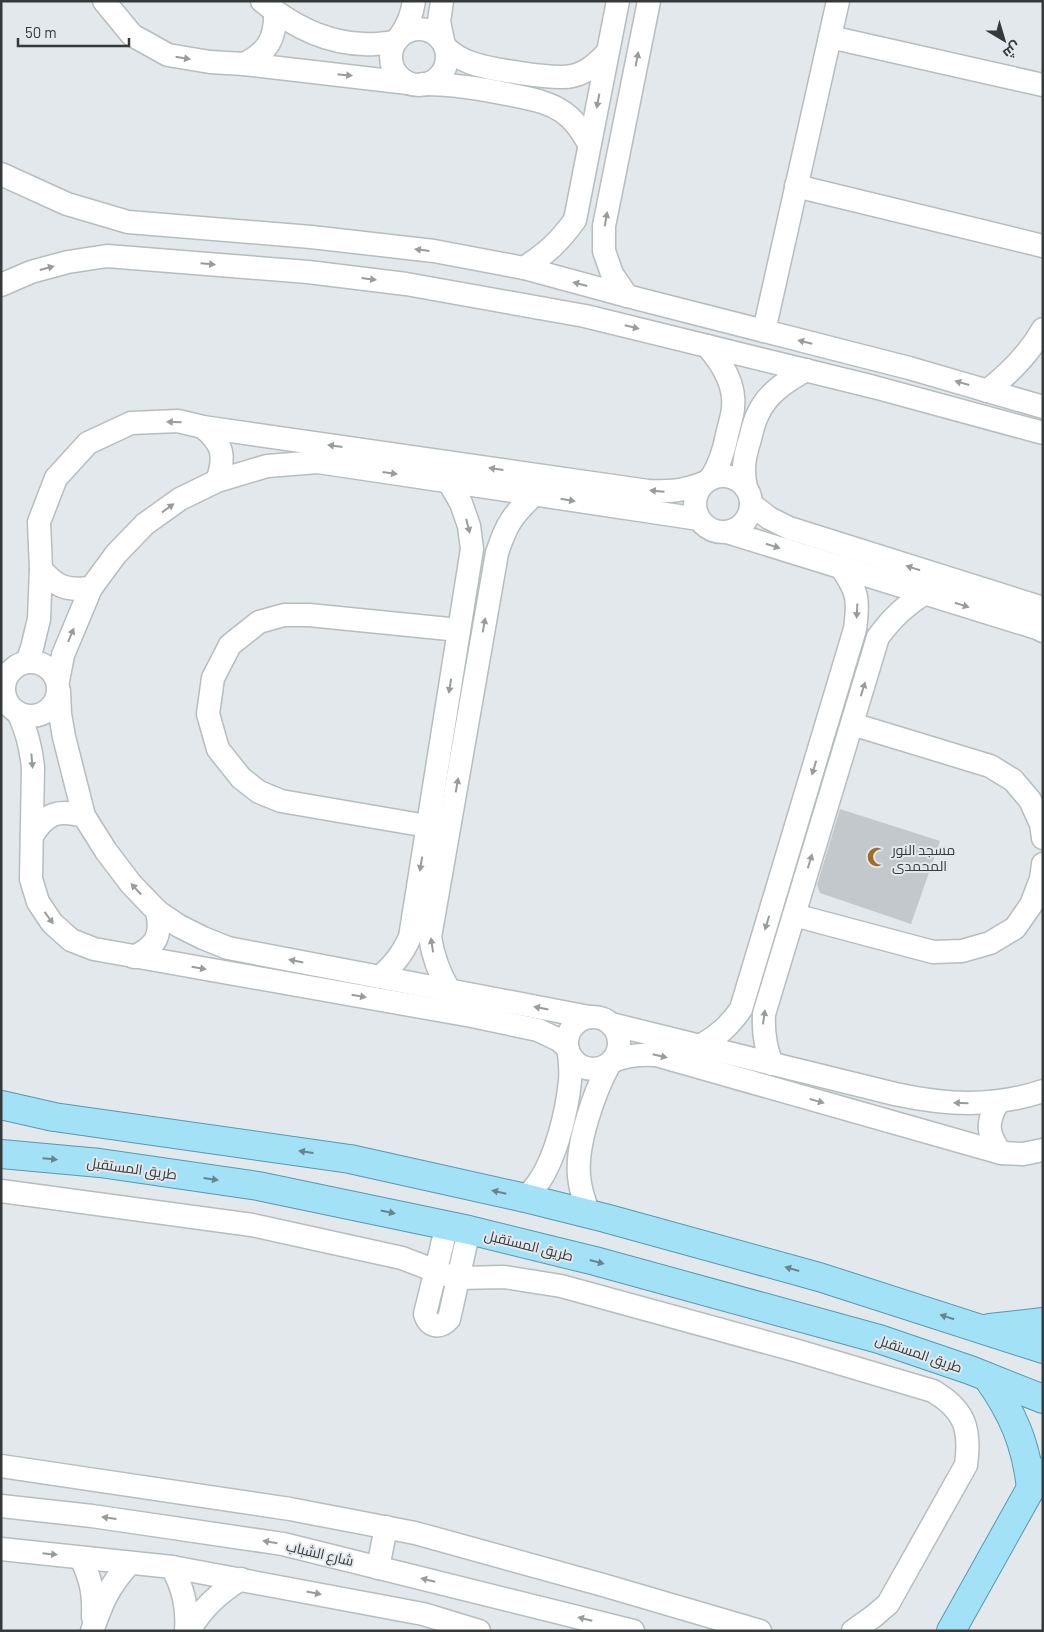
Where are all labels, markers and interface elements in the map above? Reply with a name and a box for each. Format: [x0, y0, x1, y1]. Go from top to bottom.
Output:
scale bar [18, 15, 129, 47]
north arrow [979, 15, 1029, 65]
text: 50 m [25, 23, 57, 41]
text: ش [999, 38, 1025, 63]
one-way arrow [633, 52, 641, 67]
one-way arrow [176, 54, 192, 62]
one-way arrow [337, 71, 353, 79]
one-way arrow [594, 93, 602, 108]
one-way arrow [602, 210, 610, 226]
one-way arrow [413, 246, 429, 254]
one-way arrow [200, 260, 216, 268]
one-way arrow [39, 264, 54, 272]
one-way arrow [362, 275, 378, 283]
one-way arrow [573, 279, 588, 287]
one-way arrow [625, 323, 640, 331]
one-way arrow [798, 337, 813, 345]
one-way arrow [955, 379, 970, 387]
one-way arrow [166, 417, 182, 425]
one-way arrow [327, 442, 343, 450]
one-way arrow [487, 465, 503, 473]
one-way arrow [383, 469, 399, 477]
one-way arrow [648, 487, 664, 495]
one-way arrow [561, 496, 577, 504]
one-way arrow [161, 503, 175, 513]
one-way arrow [464, 519, 472, 534]
one-way arrow [766, 543, 781, 551]
one-way arrow [905, 563, 920, 571]
one-way arrow [955, 601, 970, 609]
one-way arrow [852, 604, 860, 620]
one-way arrow [481, 617, 489, 633]
one-way arrow [68, 628, 76, 642]
one-way arrow [445, 679, 453, 695]
one-way arrow [859, 681, 867, 696]
one-way arrow [28, 753, 36, 769]
one-way arrow [809, 760, 817, 775]
one-way arrow [453, 777, 461, 793]
place label: مسجد النور المحمدى [891, 841, 955, 874]
mosque icon: مسجد النور المحمدى [866, 846, 888, 868]
one-way arrow [807, 853, 815, 868]
one-way arrow [417, 857, 425, 873]
one-way arrow [130, 883, 142, 895]
one-way arrow [44, 911, 55, 924]
one-way arrow [762, 916, 770, 931]
one-way arrow [427, 937, 435, 953]
one-way arrow [288, 957, 303, 965]
one-way arrow [192, 965, 208, 973]
one-way arrow [352, 993, 368, 1001]
one-way arrow [533, 1004, 549, 1012]
one-way arrow [760, 1008, 768, 1024]
one-way arrow [653, 1052, 668, 1060]
one-way arrow [809, 1097, 824, 1105]
one-way arrow [952, 1099, 968, 1107]
one-way arrow [297, 1148, 313, 1156]
street label: طريق المستقبل [86, 1153, 178, 1184]
one-way arrow [42, 1155, 58, 1163]
one-way arrow [203, 1175, 219, 1183]
one-way arrow [492, 1188, 507, 1196]
one-way arrow [380, 1209, 396, 1217]
street label: طريق المستقبل [483, 1226, 575, 1265]
one-way arrow [589, 1258, 604, 1266]
one-way arrow [784, 1264, 799, 1272]
one-way arrow [939, 1313, 954, 1320]
street label: طريق المستقبل [873, 1330, 965, 1377]
one-way arrow [101, 1514, 117, 1522]
street label: شارع الشباب [284, 1537, 355, 1570]
one-way arrow [261, 1538, 277, 1546]
one-way arrow [42, 1550, 58, 1558]
one-way arrow [420, 1576, 435, 1584]
one-way arrow [307, 1590, 323, 1598]
one-way arrow [578, 1615, 593, 1623]

